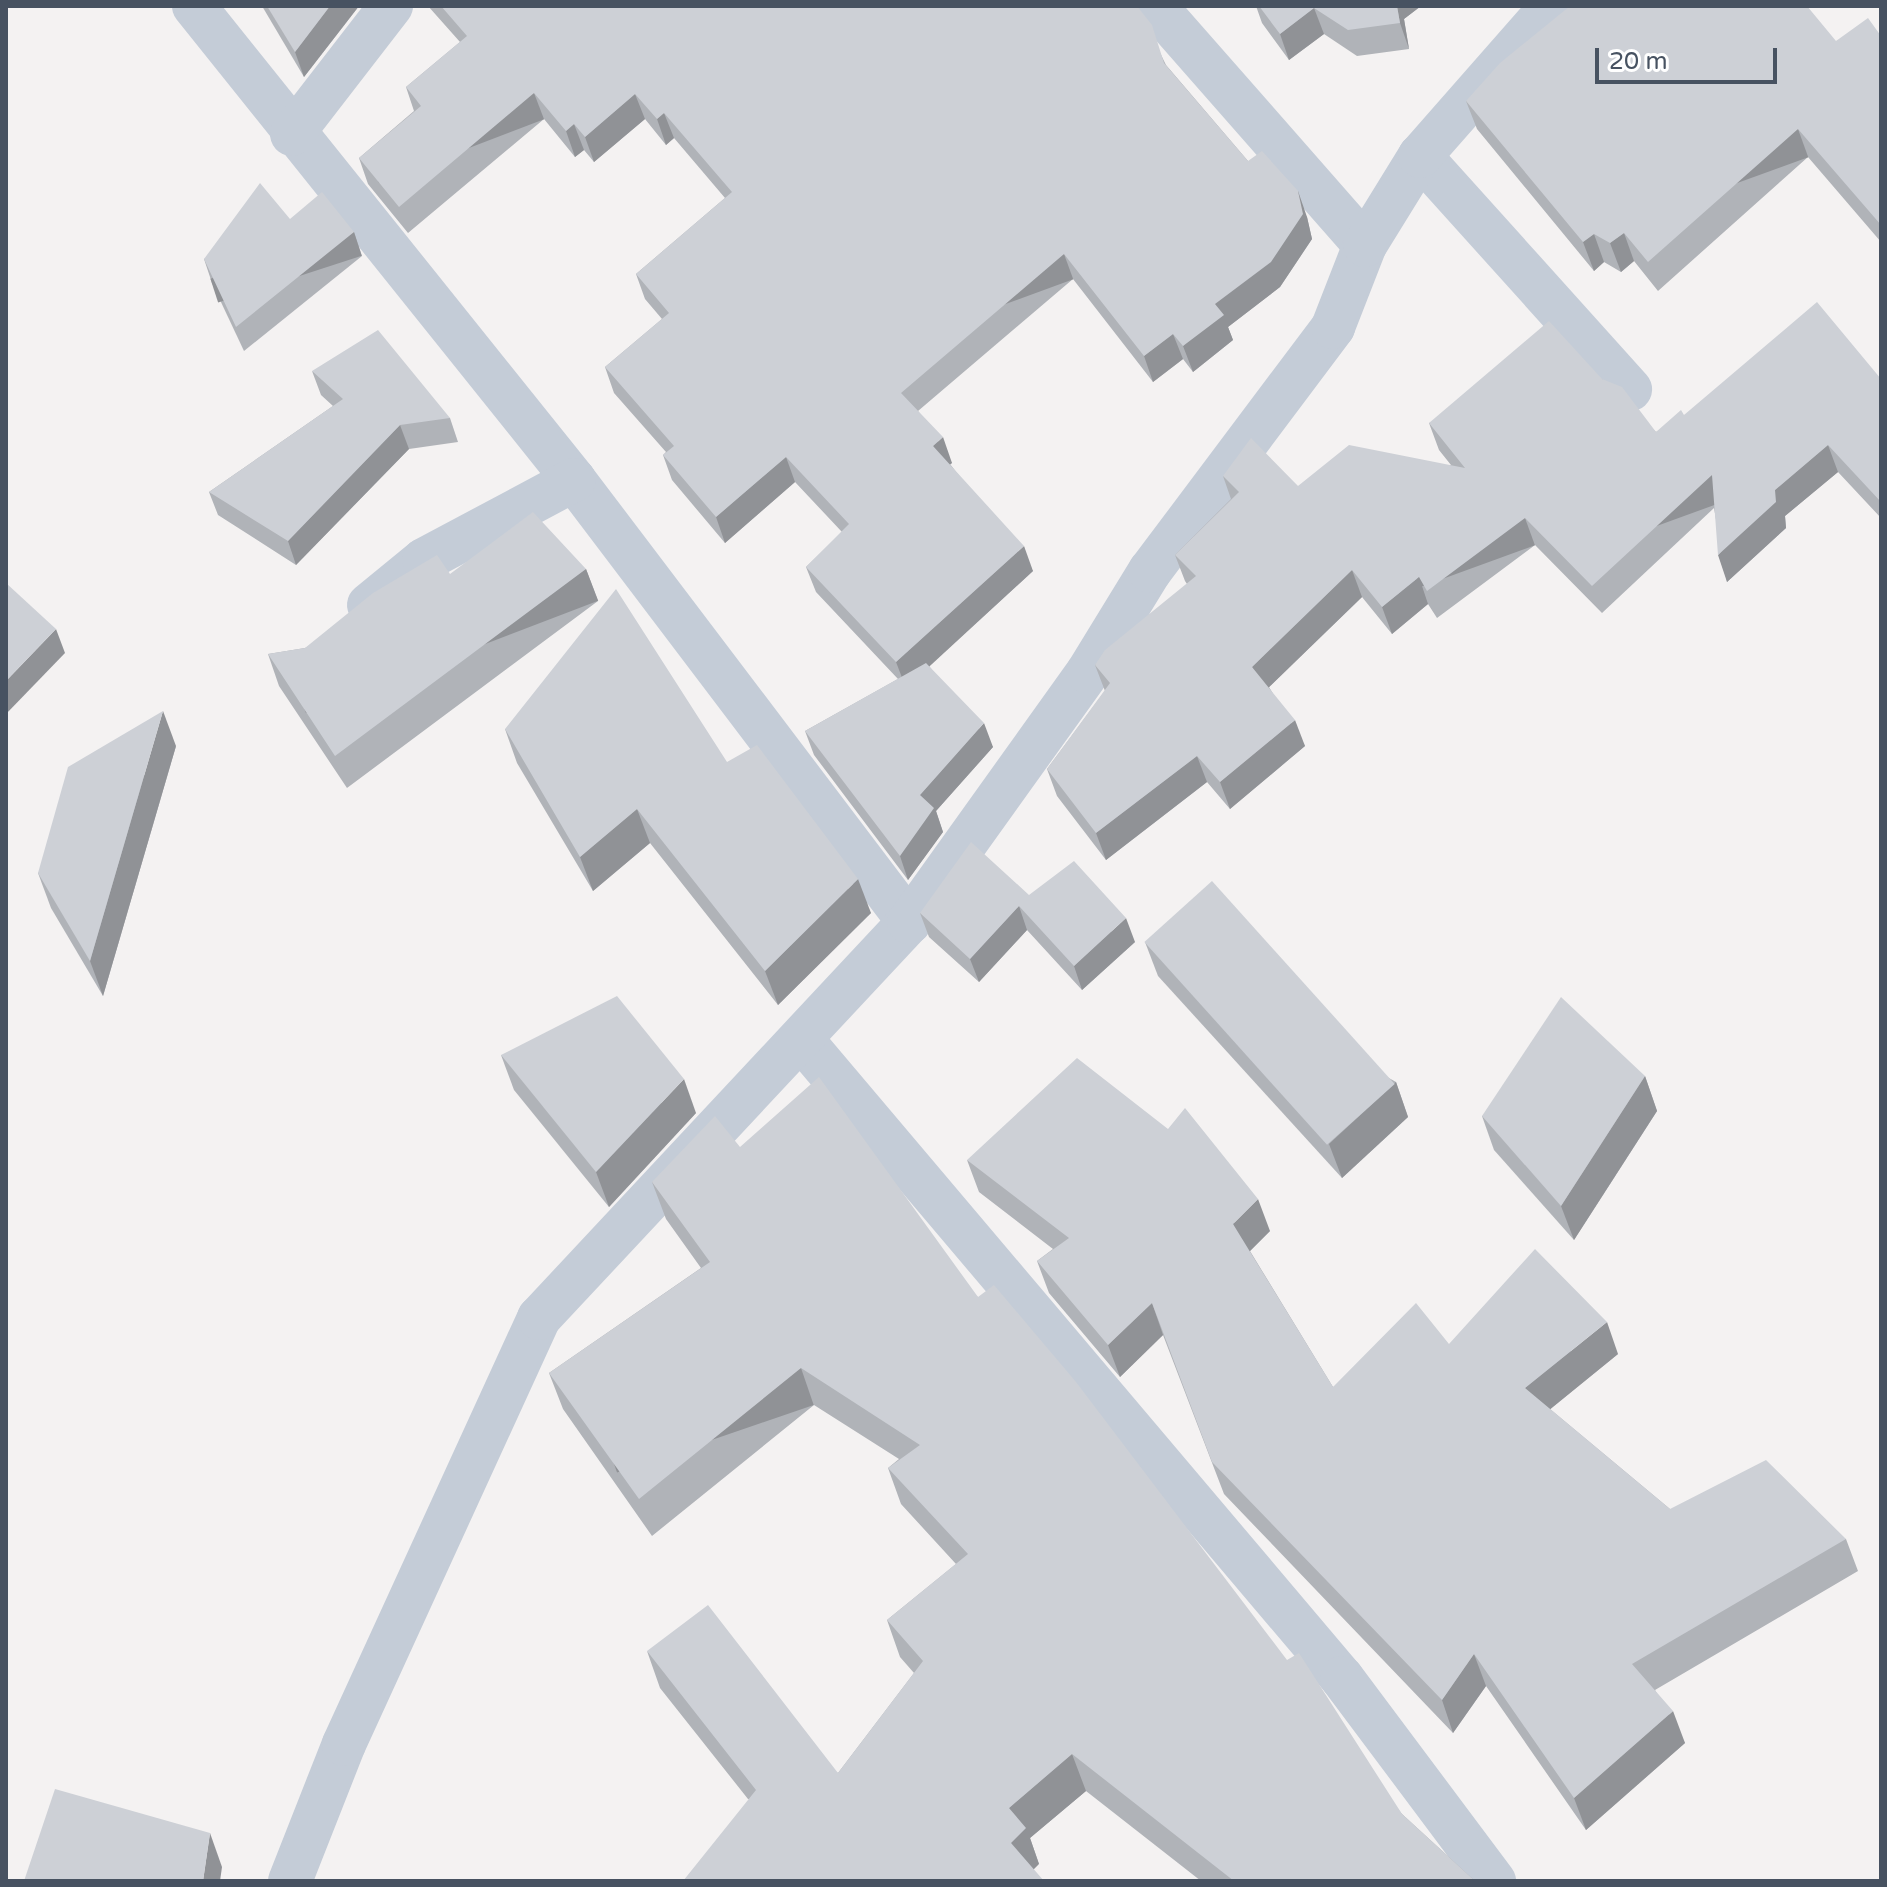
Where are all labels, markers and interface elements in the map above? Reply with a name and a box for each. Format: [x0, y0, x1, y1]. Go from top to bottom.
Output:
scale bar [1599, 32, 1781, 82]
text: 20 m [1609, 47, 1667, 76]

